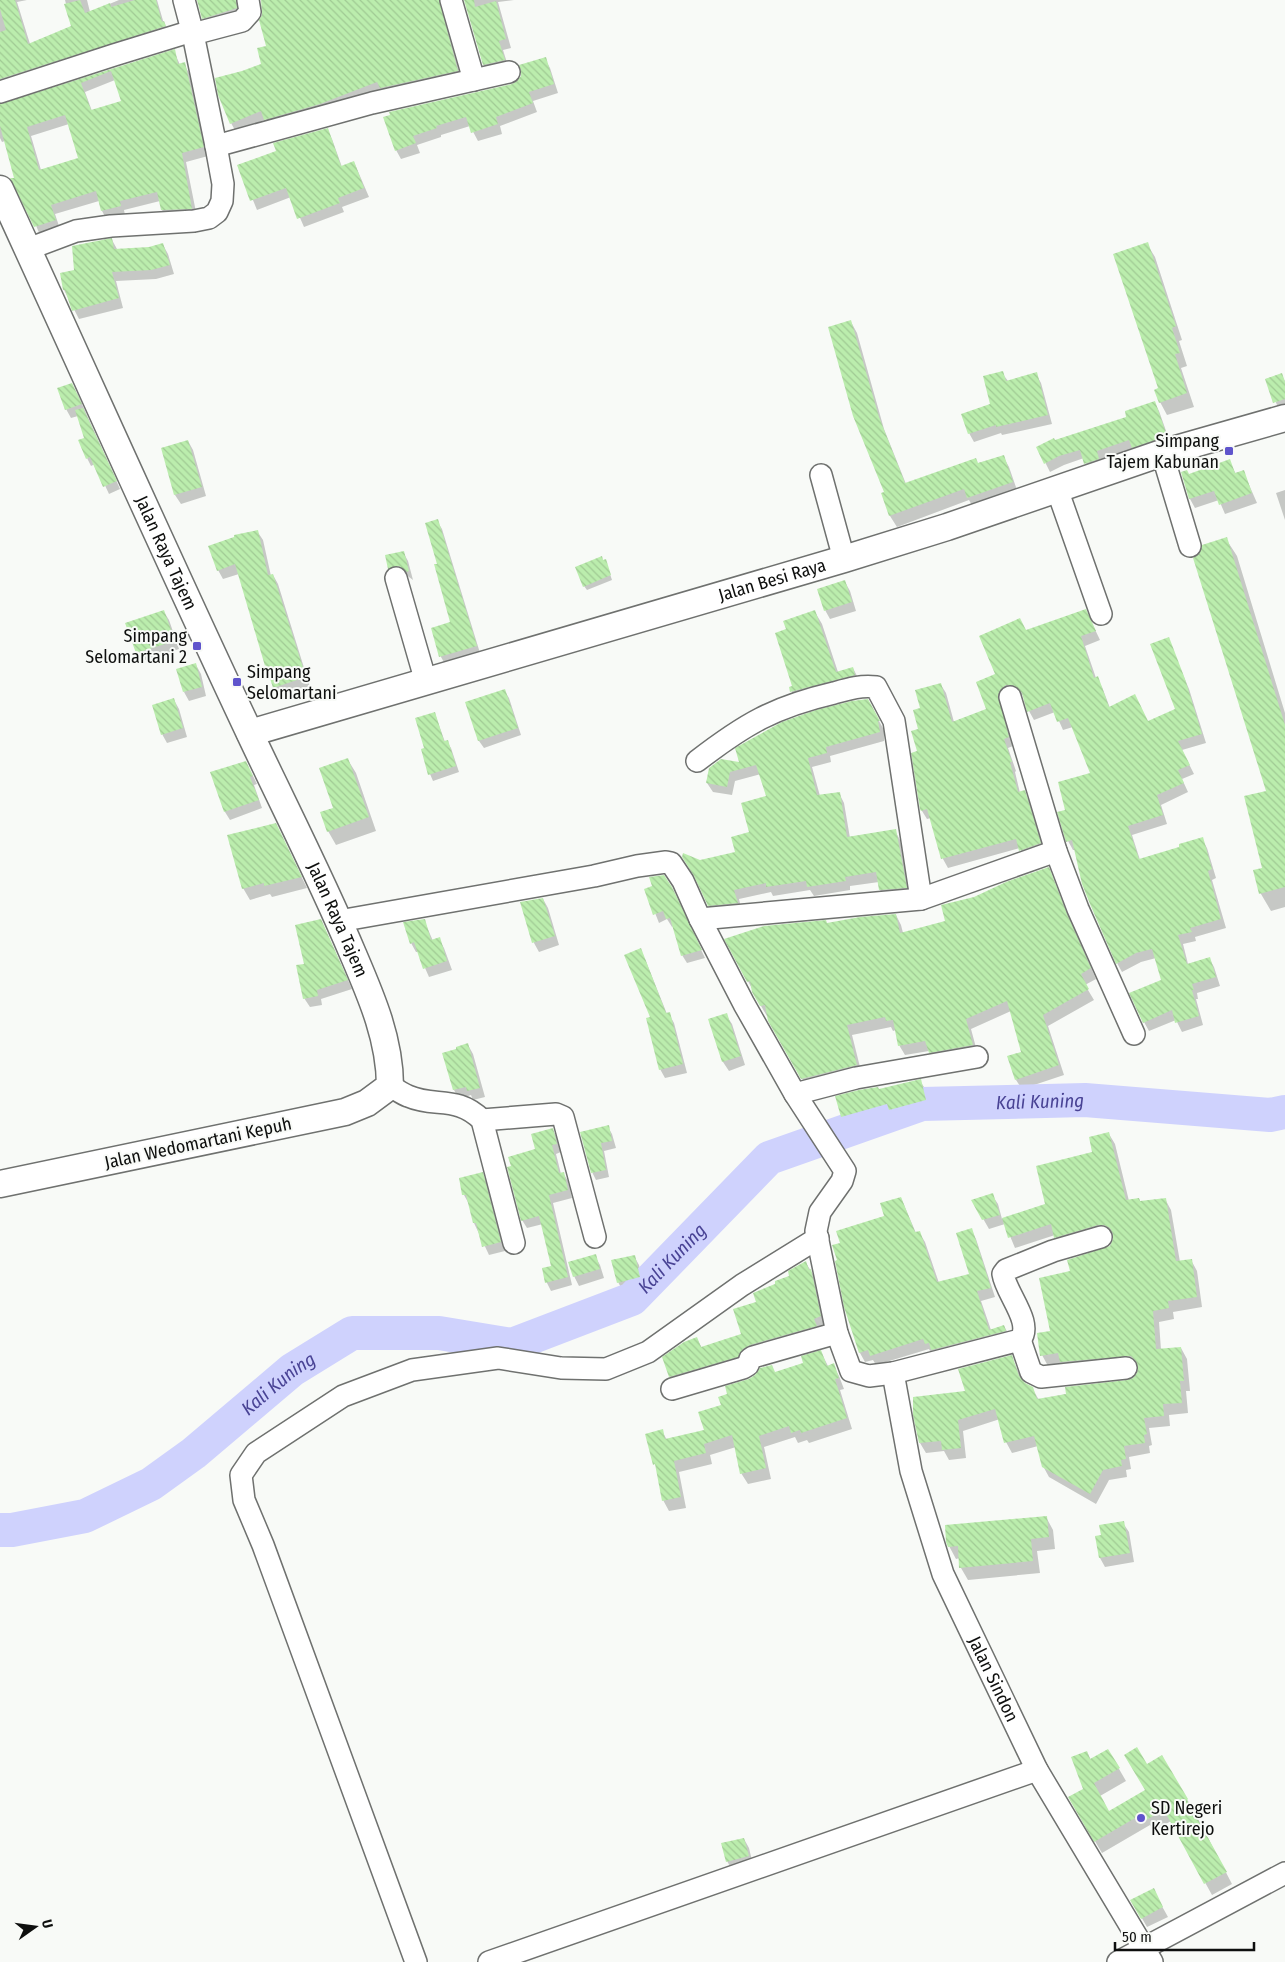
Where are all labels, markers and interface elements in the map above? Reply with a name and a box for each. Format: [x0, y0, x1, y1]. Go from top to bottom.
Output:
place label: Simpang Tajem Kabunan [1106, 430, 1220, 473]
marker: Simpang Tajem Kabunan [1223, 445, 1235, 457]
street label: Jalan Raya Tajem [130, 492, 202, 614]
street label: Jalan Besi Raya [716, 554, 829, 606]
place label: Simpang Selomartani 2 [85, 625, 188, 668]
marker: Simpang Selomartani 2 [191, 640, 203, 652]
place label: Simpang Selomartani [247, 661, 337, 704]
marker: Simpang Selomartani [231, 676, 243, 688]
street label: Jalan Raya Tajem [302, 859, 373, 980]
water label: Kali Kuning [996, 1089, 1084, 1114]
street label: Jalan Wedomartani Kepuh [103, 1112, 293, 1174]
water label: Kali Kuning [633, 1218, 711, 1298]
water label: Kali Kuning [236, 1347, 319, 1420]
street label: Jalan Sindon [963, 1633, 1023, 1725]
place label: SD Negeri Kertirejo [1151, 1797, 1222, 1840]
marker: SD Negeri Kertirejo [1135, 1812, 1147, 1824]
north arrow [10, 1902, 60, 1952]
text: U [38, 1918, 56, 1930]
scale bar [1115, 1920, 1254, 1952]
text: 50 m [1122, 1928, 1152, 1946]

